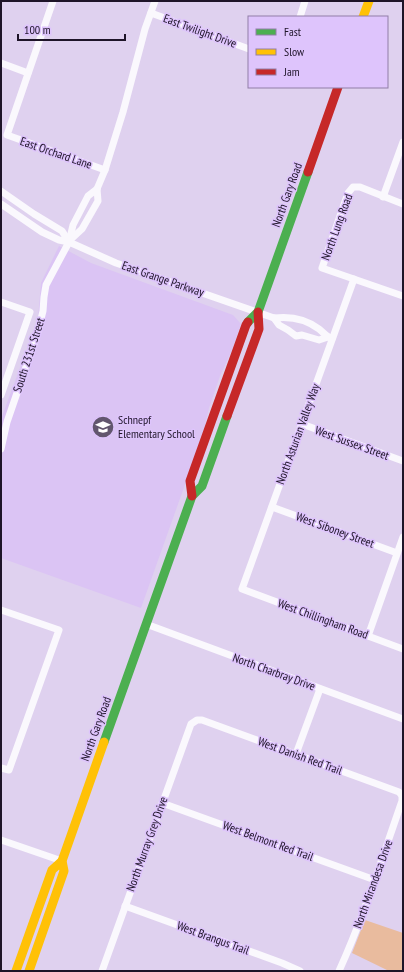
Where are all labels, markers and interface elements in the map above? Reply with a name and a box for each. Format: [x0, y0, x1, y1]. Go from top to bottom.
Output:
street label: East Twilight Drive [161, 10, 239, 51]
scale bar [18, 16, 125, 42]
legend [248, 16, 388, 88]
text: 100 m [24, 22, 51, 37]
text: Fast [284, 24, 302, 39]
text: Slow [284, 44, 305, 59]
text: Jam [283, 64, 300, 79]
street label: East Orchard Lane [18, 133, 94, 172]
street label: North Gary Road [268, 161, 305, 229]
street label: North Lung Road [318, 191, 356, 262]
street label: East Grange Parkway [120, 257, 207, 300]
street label: South 231st Street [9, 315, 48, 394]
street label: North Asturian Valley Way [272, 381, 323, 486]
place label: Schnepf Elementary School [118, 412, 195, 441]
school or university icon: Schnepf Elementary School [90, 414, 116, 440]
street label: West Sussex Street [313, 422, 392, 463]
street label: West Siboney Street [294, 508, 377, 551]
street label: West Chillingham Road [276, 595, 371, 642]
street label: North Charbray Drive [231, 650, 318, 693]
street label: North Gary Road [77, 695, 114, 763]
street label: West Danish Red Trail [256, 733, 345, 778]
street label: North Murray Grey Drive [122, 794, 171, 893]
street label: West Belmont Red Trail [221, 817, 316, 864]
street label: North Mirandesa Drive [350, 837, 396, 930]
street label: West Brangus Trail [175, 917, 252, 958]

